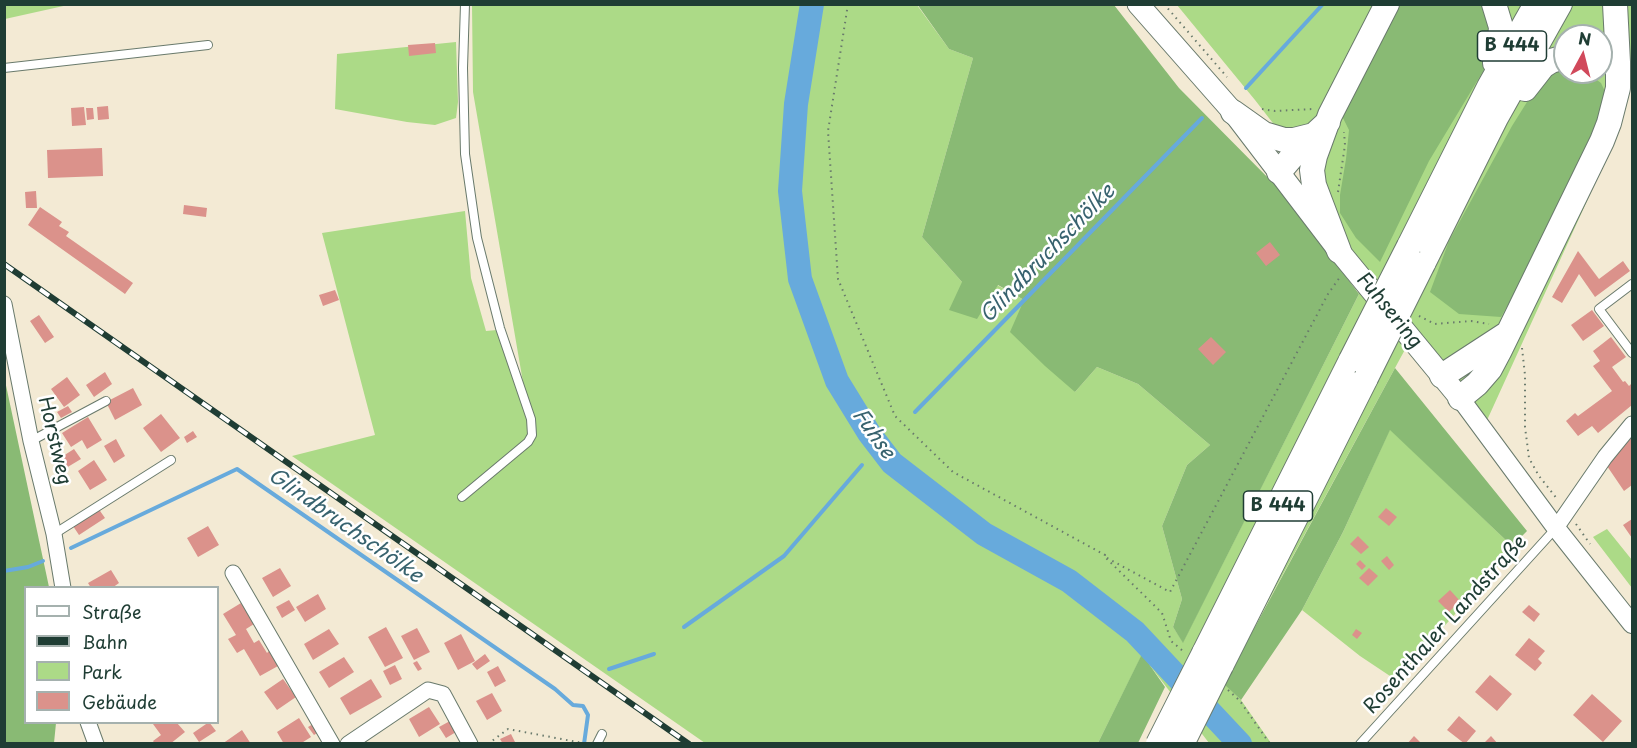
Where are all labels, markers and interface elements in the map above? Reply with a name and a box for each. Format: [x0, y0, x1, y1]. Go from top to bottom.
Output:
north arrow [1553, 24, 1613, 84]
text: N [1577, 25, 1593, 51]
road number: B 444 [1478, 31, 1546, 61]
water label: Glindbruchschölke [975, 179, 1121, 329]
street label: Fuhsering [1351, 268, 1427, 354]
street label: Horstweg [32, 394, 76, 488]
water label: Fuhse [847, 404, 899, 464]
water label: Glindbruchschölke [263, 463, 427, 589]
road number: B 444 [1244, 491, 1312, 521]
street label: Rosenthaler Landstraße [1359, 531, 1533, 719]
legend [24, 586, 219, 724]
text: Straße [82, 598, 142, 625]
text: Bahn [82, 628, 128, 655]
text: Park [82, 658, 122, 685]
text: Gebäude [82, 688, 157, 715]

